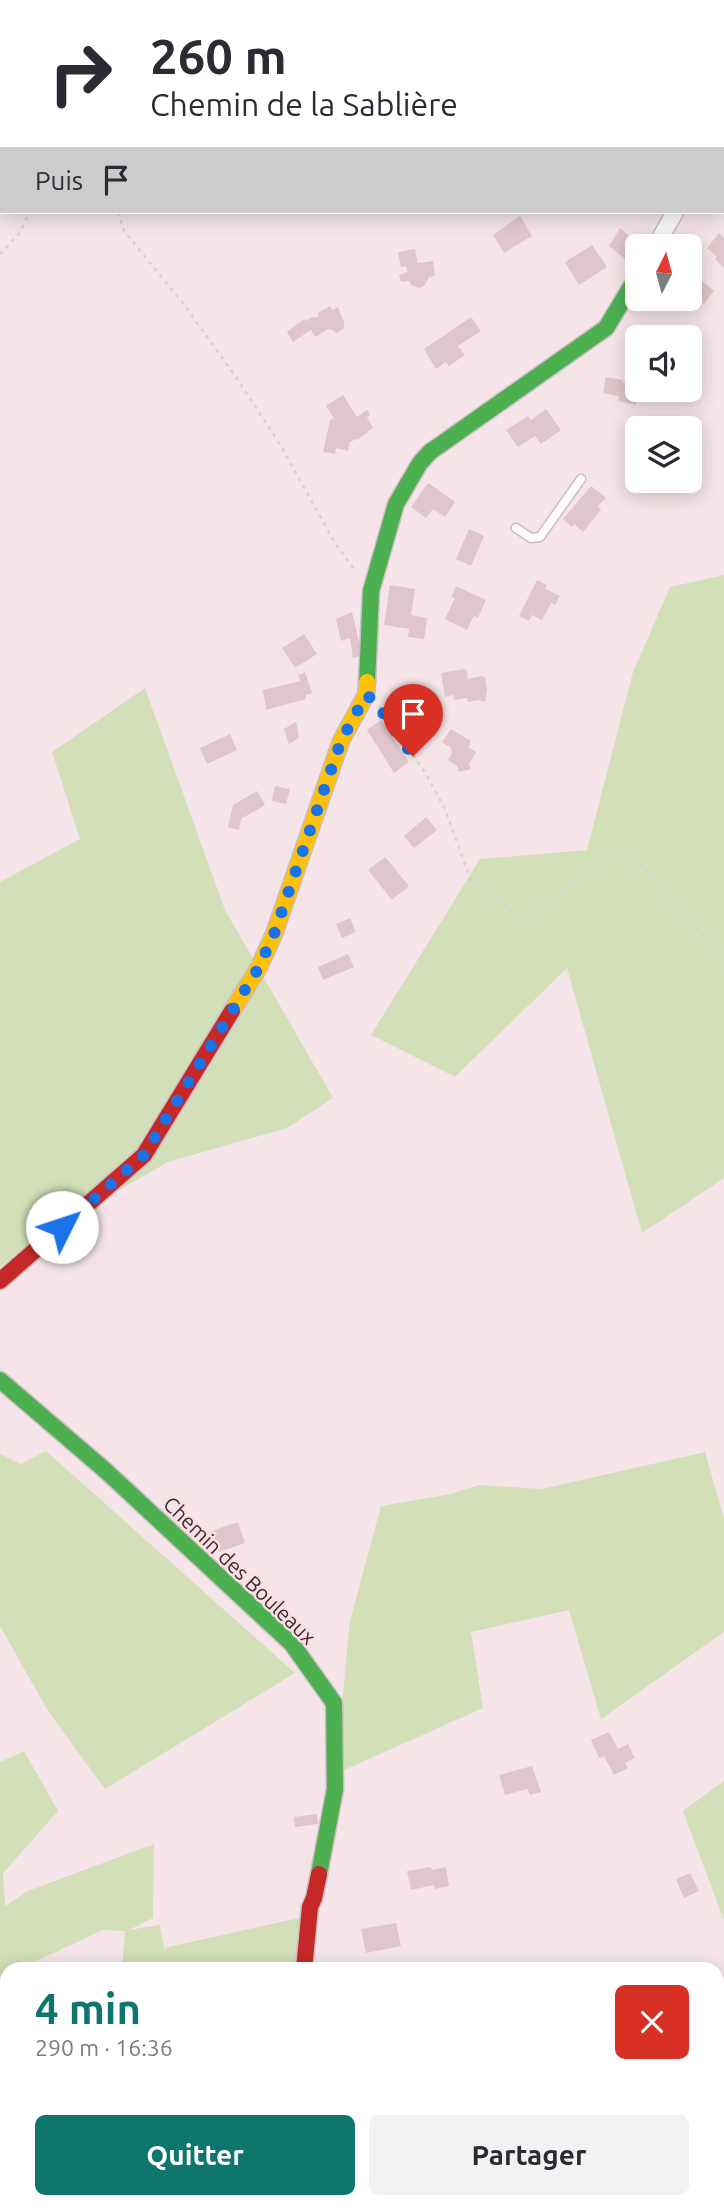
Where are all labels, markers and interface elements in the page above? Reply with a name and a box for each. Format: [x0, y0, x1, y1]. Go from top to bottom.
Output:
icon: right [35, 28, 126, 119]
text: 260 m [150, 28, 287, 83]
text: Chemin de la Sablière [150, 86, 458, 122]
icon: arrive [97, 161, 135, 199]
text: Puis [35, 166, 83, 195]
north arrow [625, 234, 702, 312]
map controls [625, 234, 702, 493]
button: sound [625, 325, 702, 402]
button: layers [625, 416, 702, 493]
pin [383, 684, 443, 756]
icon: arrive [394, 695, 432, 733]
position arrow [25, 1190, 99, 1264]
street label: Chemin des Bouleaux [159, 1491, 321, 1649]
text: 4 min [35, 1985, 141, 2032]
button: close [615, 1985, 689, 2059]
text: 290 m · 16:36 [35, 2035, 173, 2060]
button: Quitter [35, 2115, 355, 2195]
button: Partager [369, 2115, 689, 2195]

